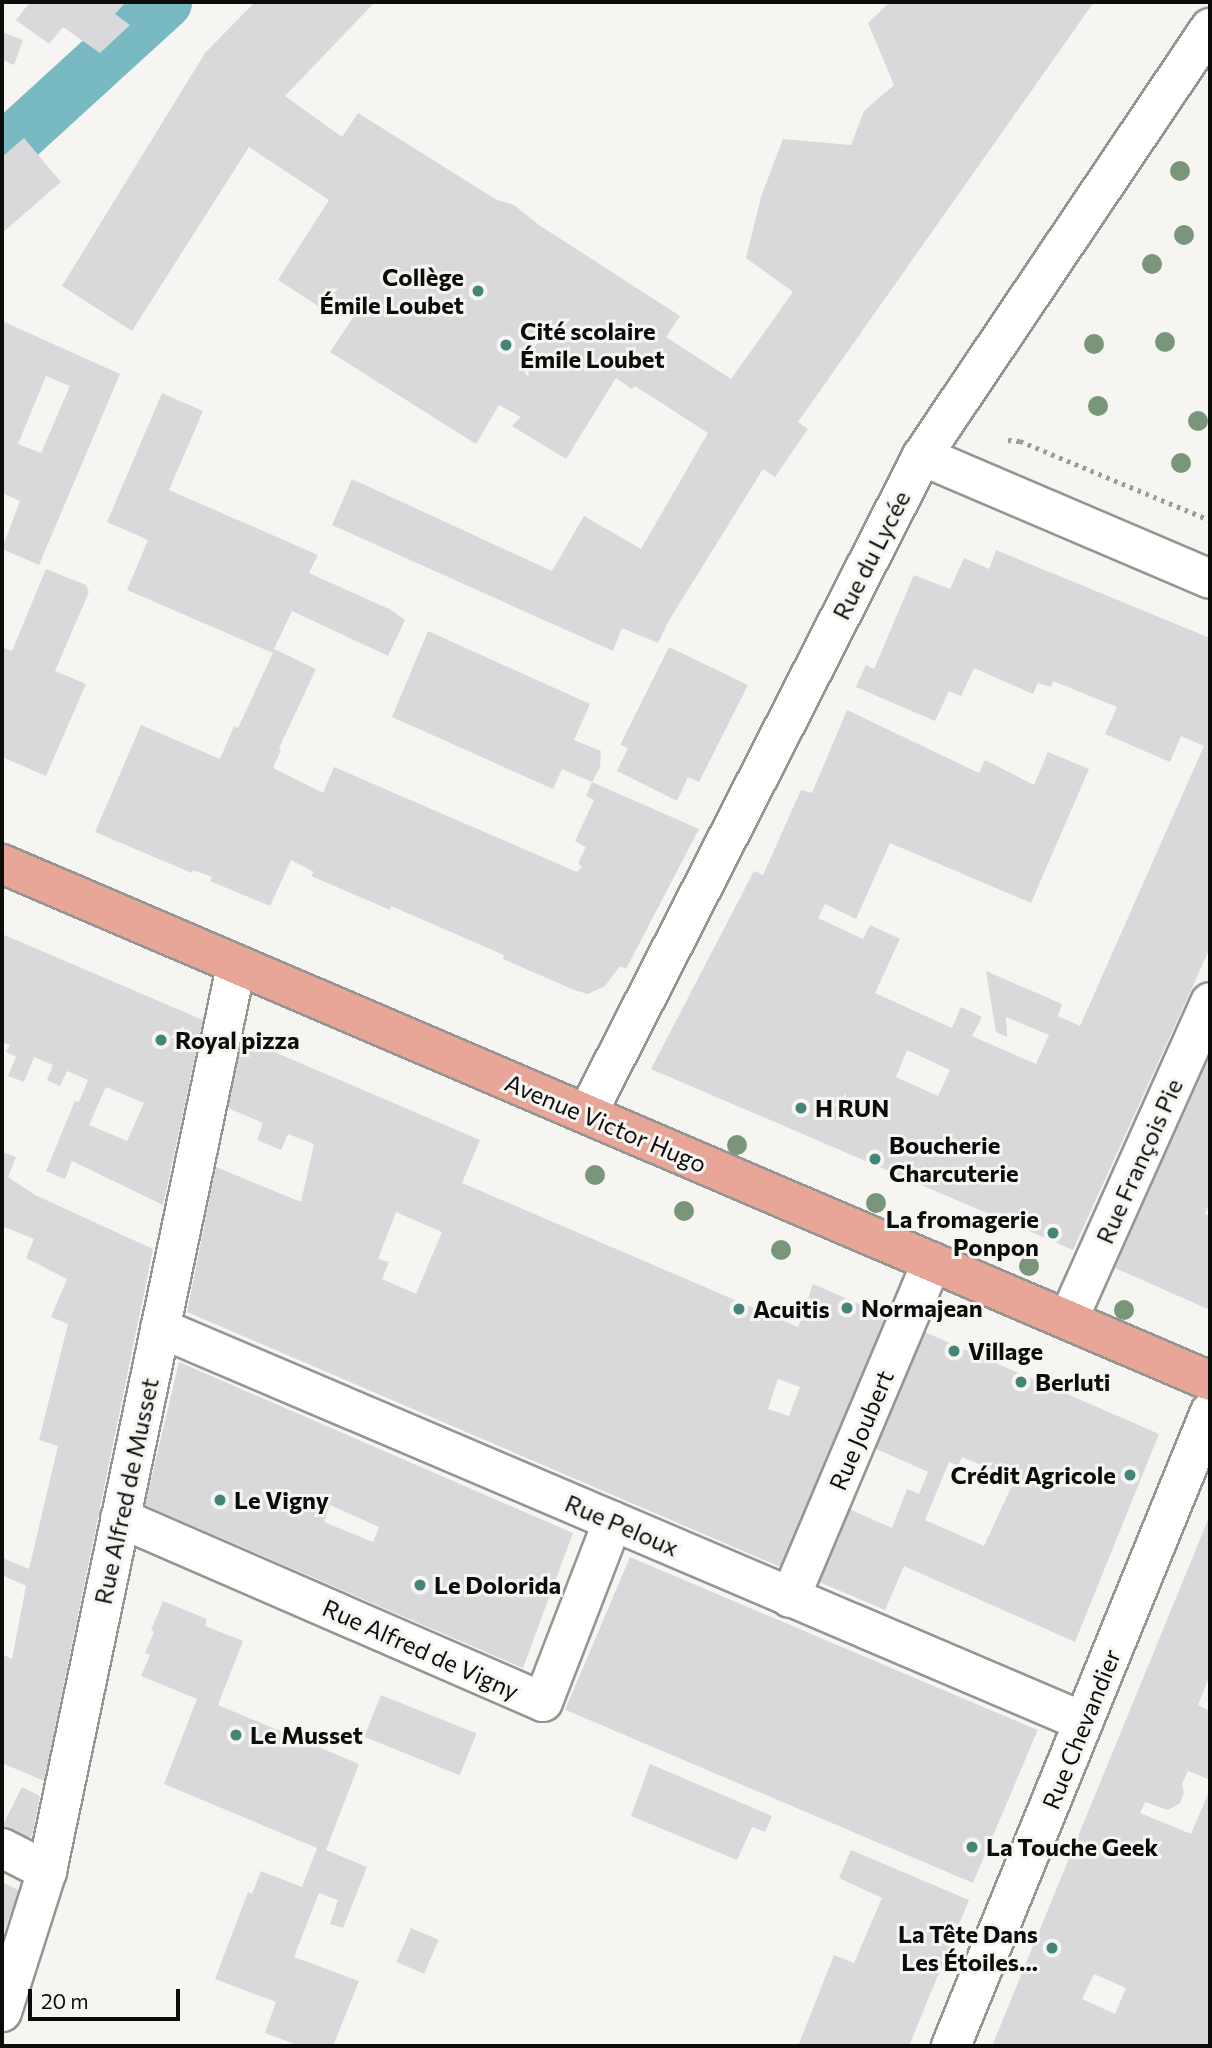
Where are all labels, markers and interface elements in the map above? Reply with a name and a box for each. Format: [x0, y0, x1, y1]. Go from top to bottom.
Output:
place label: Collège Émile Loubet [319, 263, 464, 319]
marker: Collège Émile Loubet [470, 283, 486, 299]
place label: Cité scolaire Émile Loubet [520, 317, 665, 373]
marker: Cité scolaire Émile Loubet [498, 337, 514, 353]
street label: Rue du Lycée [826, 486, 916, 624]
place label: Royal pizza [175, 1026, 300, 1054]
marker: Royal pizza [153, 1032, 169, 1048]
street label: Avenue Victor Hugo [501, 1068, 711, 1178]
street label: Rue François Pie [1090, 1074, 1188, 1248]
place label: H RUN [815, 1094, 889, 1122]
marker: H RUN [793, 1100, 809, 1116]
place label: Boucherie Charcuterie [889, 1131, 1019, 1187]
marker: Boucherie Charcuterie [867, 1151, 883, 1167]
place label: La fromagerie Ponpon [886, 1205, 1039, 1261]
marker: La fromagerie Ponpon [1045, 1225, 1061, 1241]
place label: Normajean [861, 1294, 983, 1322]
place label: Acuitis [753, 1295, 830, 1323]
marker: Normajean [839, 1300, 855, 1316]
marker: Acuitis [731, 1301, 747, 1317]
place label: Village [968, 1337, 1043, 1365]
marker: Village [946, 1343, 962, 1359]
street label: Rue Joubert [823, 1366, 899, 1494]
place label: Berluti [1035, 1368, 1110, 1396]
marker: Berluti [1013, 1374, 1029, 1390]
street label: Rue Alfred de Musset [88, 1375, 164, 1607]
place label: Crédit Agricole [950, 1461, 1116, 1489]
marker: Crédit Agricole [1122, 1467, 1138, 1483]
place label: Le Vigny [234, 1486, 329, 1514]
street label: Rue Peloux [561, 1488, 683, 1562]
marker: Le Vigny [212, 1492, 228, 1508]
place label: Le Dolorida [434, 1571, 561, 1599]
marker: Le Dolorida [412, 1577, 428, 1593]
street label: Rue Alfred de Vigny [318, 1593, 524, 1705]
street label: Rue Chevandier [1036, 1645, 1126, 1813]
place label: Le Musset [250, 1721, 363, 1749]
marker: Le Musset [228, 1727, 244, 1743]
place label: La Touche Geek [986, 1833, 1158, 1861]
marker: La Touche Geek [964, 1839, 980, 1855]
place label: La Tête Dans Les Étoiles… [898, 1920, 1038, 1976]
marker: La Tête Dans Les Étoiles… [1044, 1940, 1060, 1956]
scale bar [32, 1974, 184, 2018]
text: 20 m [41, 1988, 89, 2013]

